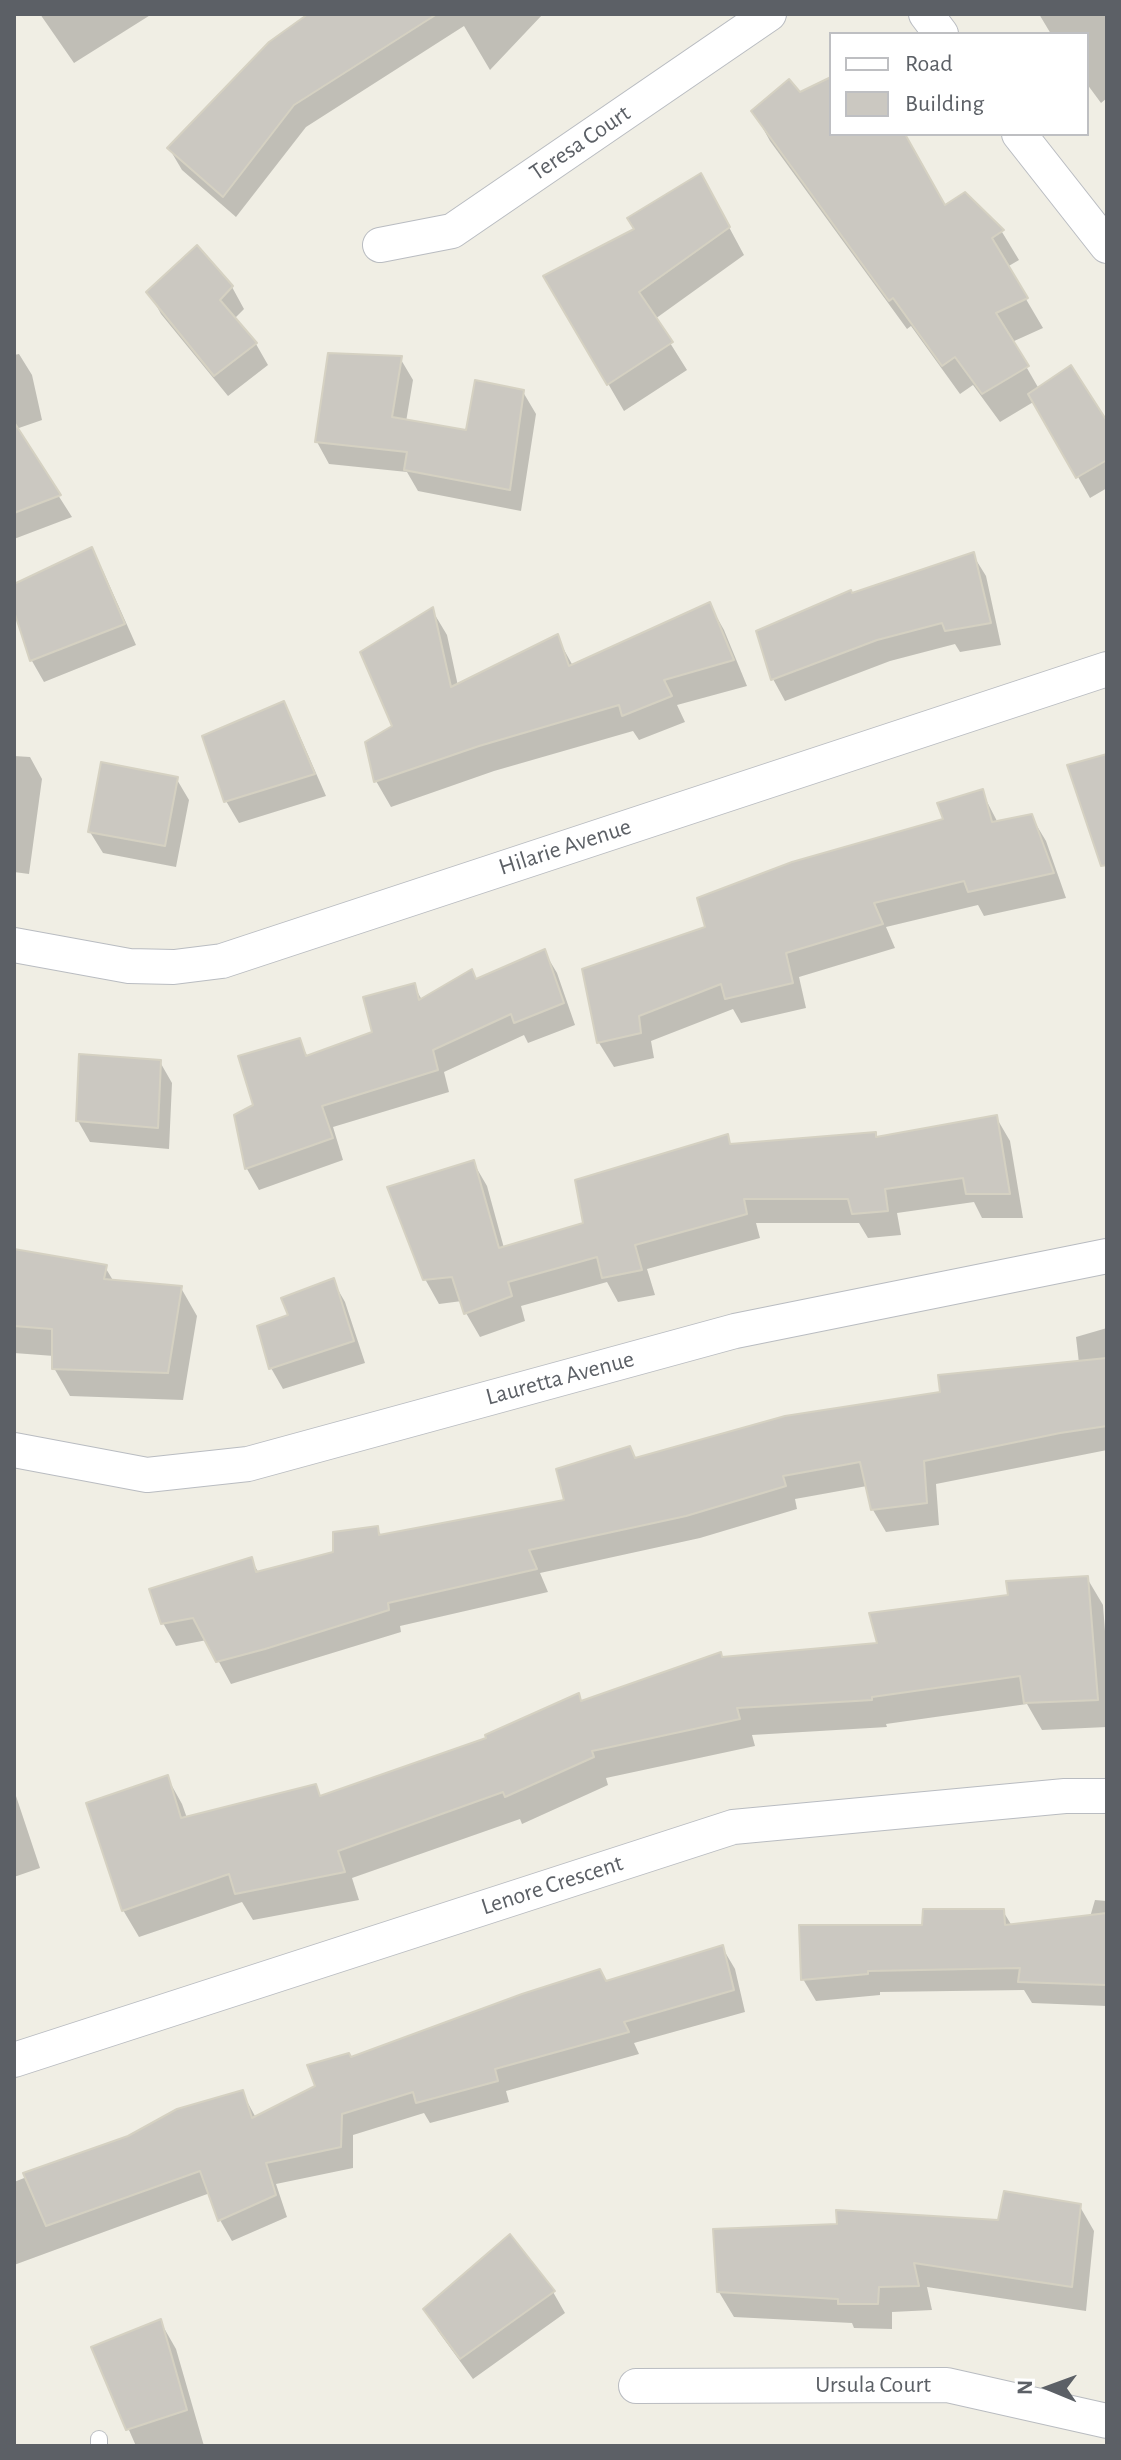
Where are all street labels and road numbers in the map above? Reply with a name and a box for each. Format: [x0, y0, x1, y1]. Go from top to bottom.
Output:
street label: Teresa Court [524, 99, 636, 187]
street label: Hilarie Avenue [495, 812, 635, 882]
street label: Lauretta Avenue [483, 1344, 637, 1412]
street label: Lenore Crescent [477, 1849, 627, 1921]
street label: Ursula Court [815, 2371, 931, 2399]

